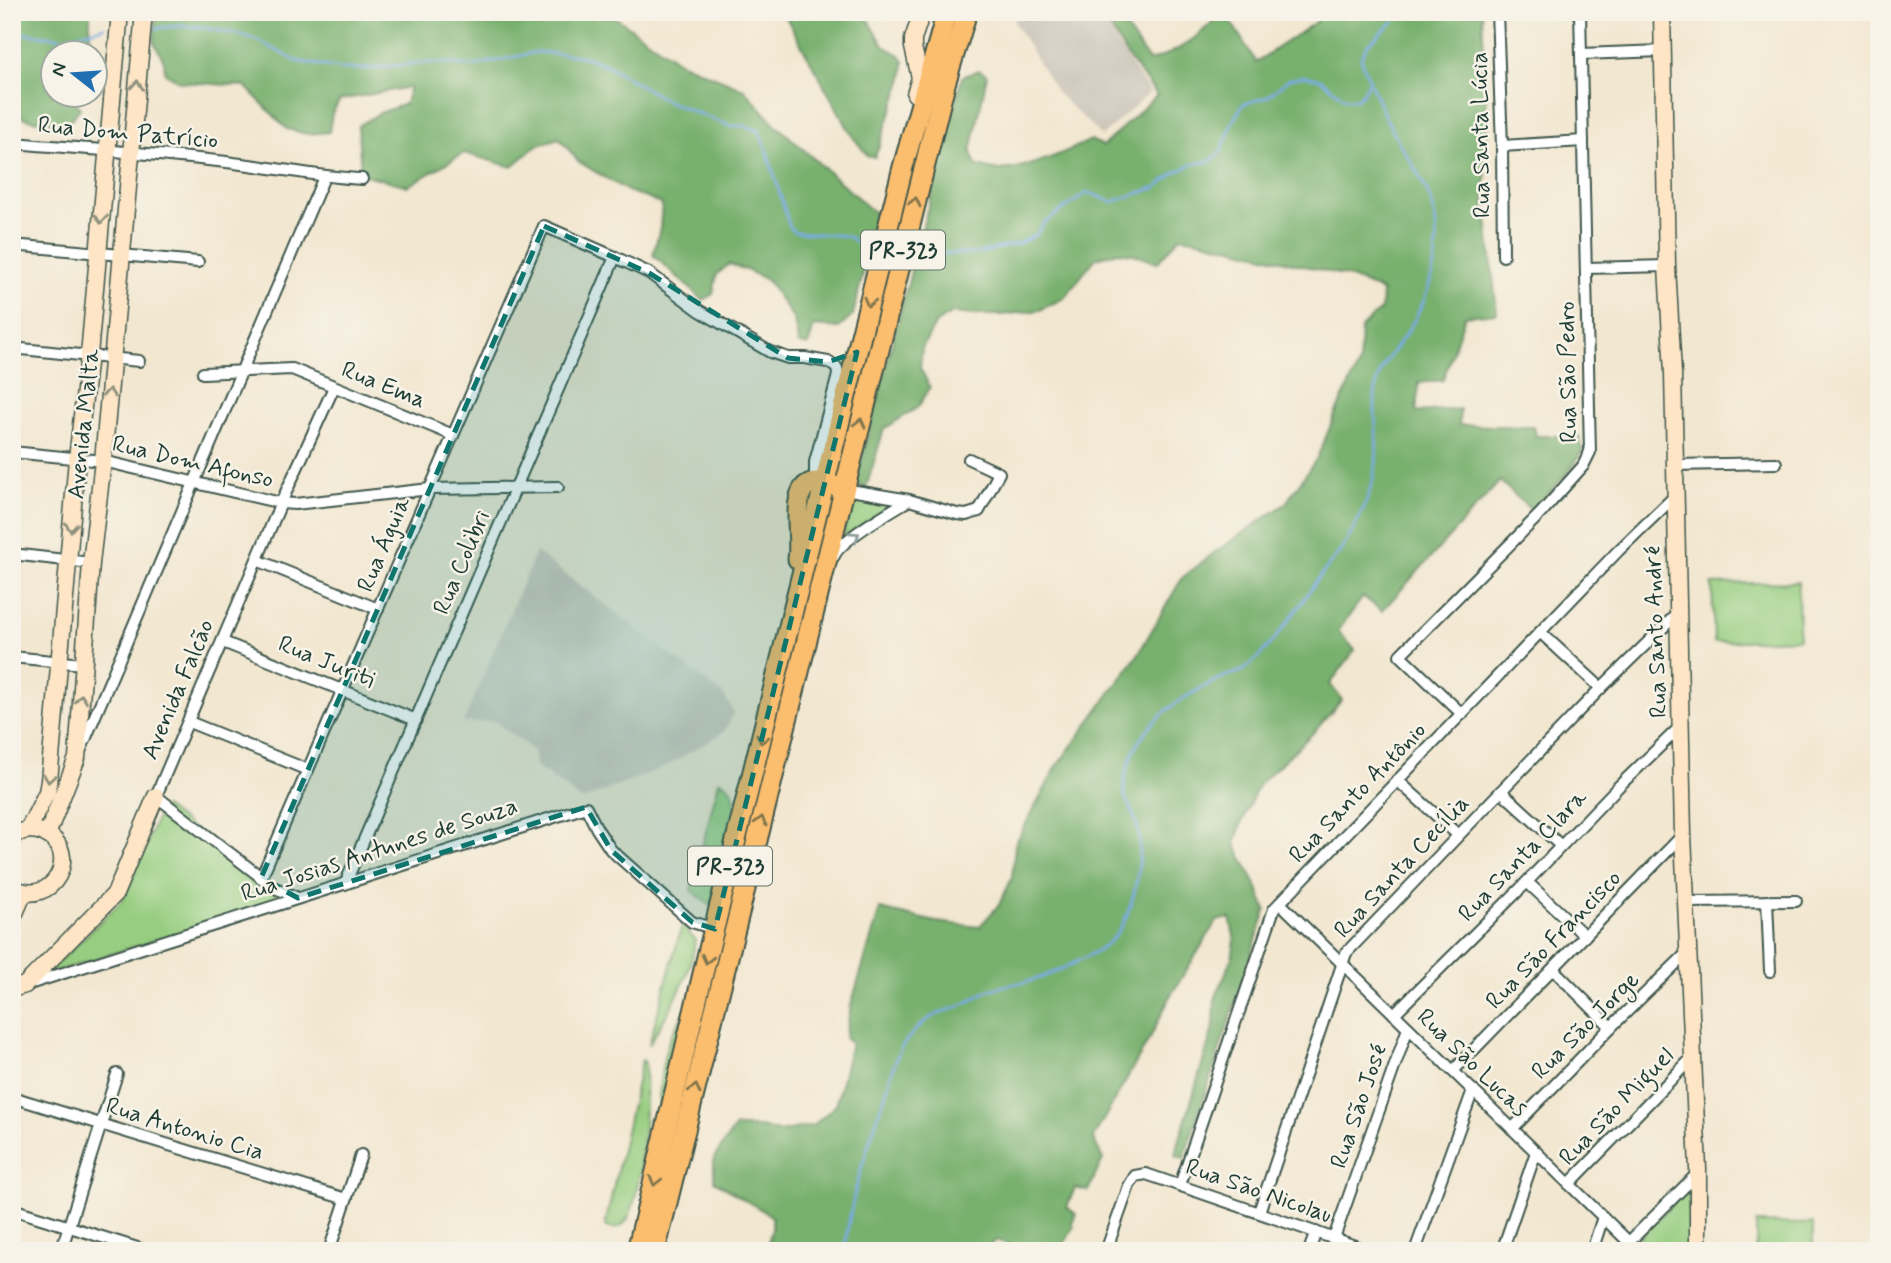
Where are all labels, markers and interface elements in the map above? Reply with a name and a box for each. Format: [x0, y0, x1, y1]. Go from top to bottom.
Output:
north arrow [38, 38, 108, 108]
street label: Rua Santa Lúcia [1465, 52, 1498, 218]
text: N [45, 60, 73, 79]
one-way arrow [130, 79, 145, 90]
street label: Rua Dom Patrício [36, 110, 219, 157]
one-way arrow [907, 196, 921, 208]
one-way arrow [94, 213, 109, 224]
road number: PR-323 [861, 230, 945, 270]
one-way arrow [863, 296, 878, 308]
street label: Rua São Pedro [1552, 301, 1585, 443]
street label: Avenida Malta [61, 347, 108, 501]
street label: Rua Ema [337, 354, 430, 416]
one-way arrow [101, 387, 116, 398]
one-way arrow [852, 417, 866, 429]
street label: Rua Dom Afonso [108, 429, 276, 498]
street label: Rua Águia [350, 491, 419, 597]
street label: Rua Colibri [427, 506, 498, 620]
one-way arrow [64, 521, 79, 532]
one-way arrow [847, 532, 860, 544]
street label: Rua Santo André [1638, 545, 1675, 719]
street label: Avenida Falcão [135, 615, 222, 764]
street label: Rua Juriti [273, 629, 379, 696]
one-way arrow [73, 693, 88, 704]
street label: Rua Santo Antônio [1283, 716, 1433, 870]
one-way arrow [756, 733, 770, 745]
one-way arrow [41, 772, 56, 784]
street label: Rua Santa Clara [1452, 783, 1595, 929]
street label: Rua Santa Cecília [1328, 789, 1477, 945]
street label: Rua Josias Antunes de Souza [237, 791, 522, 910]
one-way arrow [753, 815, 767, 827]
road number: PR-323 [688, 846, 772, 886]
street label: Rua São Francisco [1479, 864, 1629, 1017]
one-way arrow [701, 953, 715, 965]
street label: Rua São Jorge [1525, 965, 1648, 1088]
street label: Rua São Lucas [1410, 1002, 1534, 1124]
street label: Rua São José [1324, 1040, 1395, 1173]
street label: Rua São Miguel [1553, 1041, 1684, 1175]
one-way arrow [687, 1083, 701, 1095]
street label: Rua Antonio Cia [102, 1091, 267, 1168]
street label: Rua São Nicolau [1181, 1152, 1336, 1231]
one-way arrow [648, 1175, 663, 1187]

